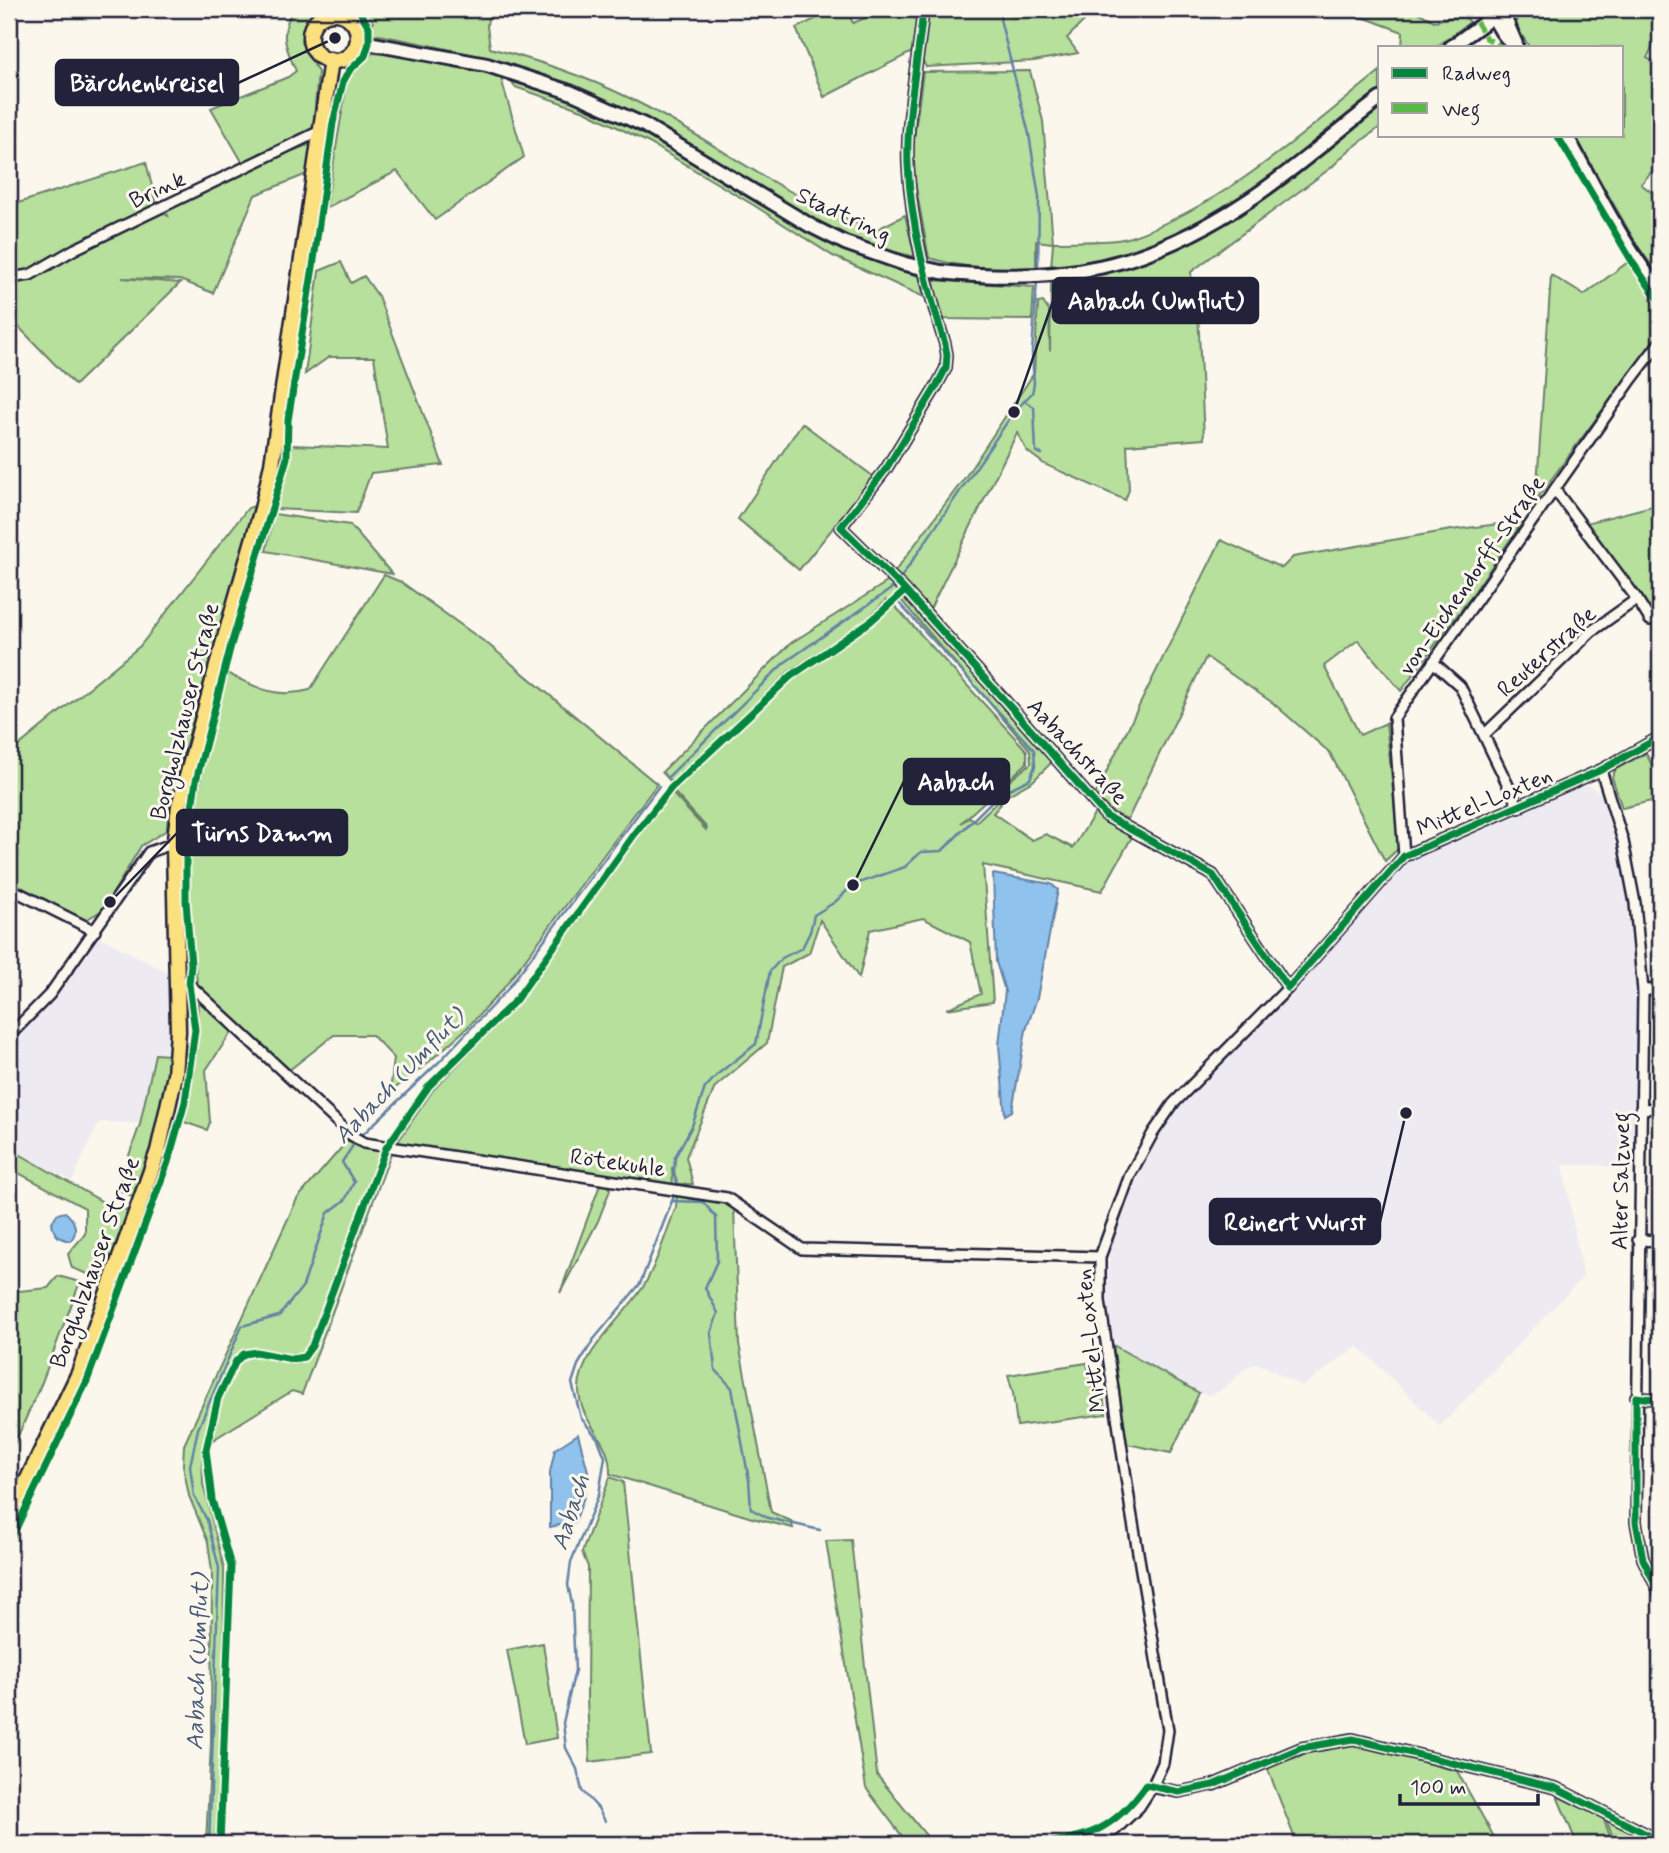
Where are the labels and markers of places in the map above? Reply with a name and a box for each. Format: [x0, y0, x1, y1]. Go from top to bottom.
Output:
callout: Bärchenkreisel [56, 60, 238, 105]
callout: Aabach (Umflut) [1053, 278, 1258, 323]
callout: Aabach [904, 759, 1009, 804]
callout: Türns Damm [177, 810, 347, 855]
callout: Reinert Wurst [1210, 1199, 1380, 1244]

